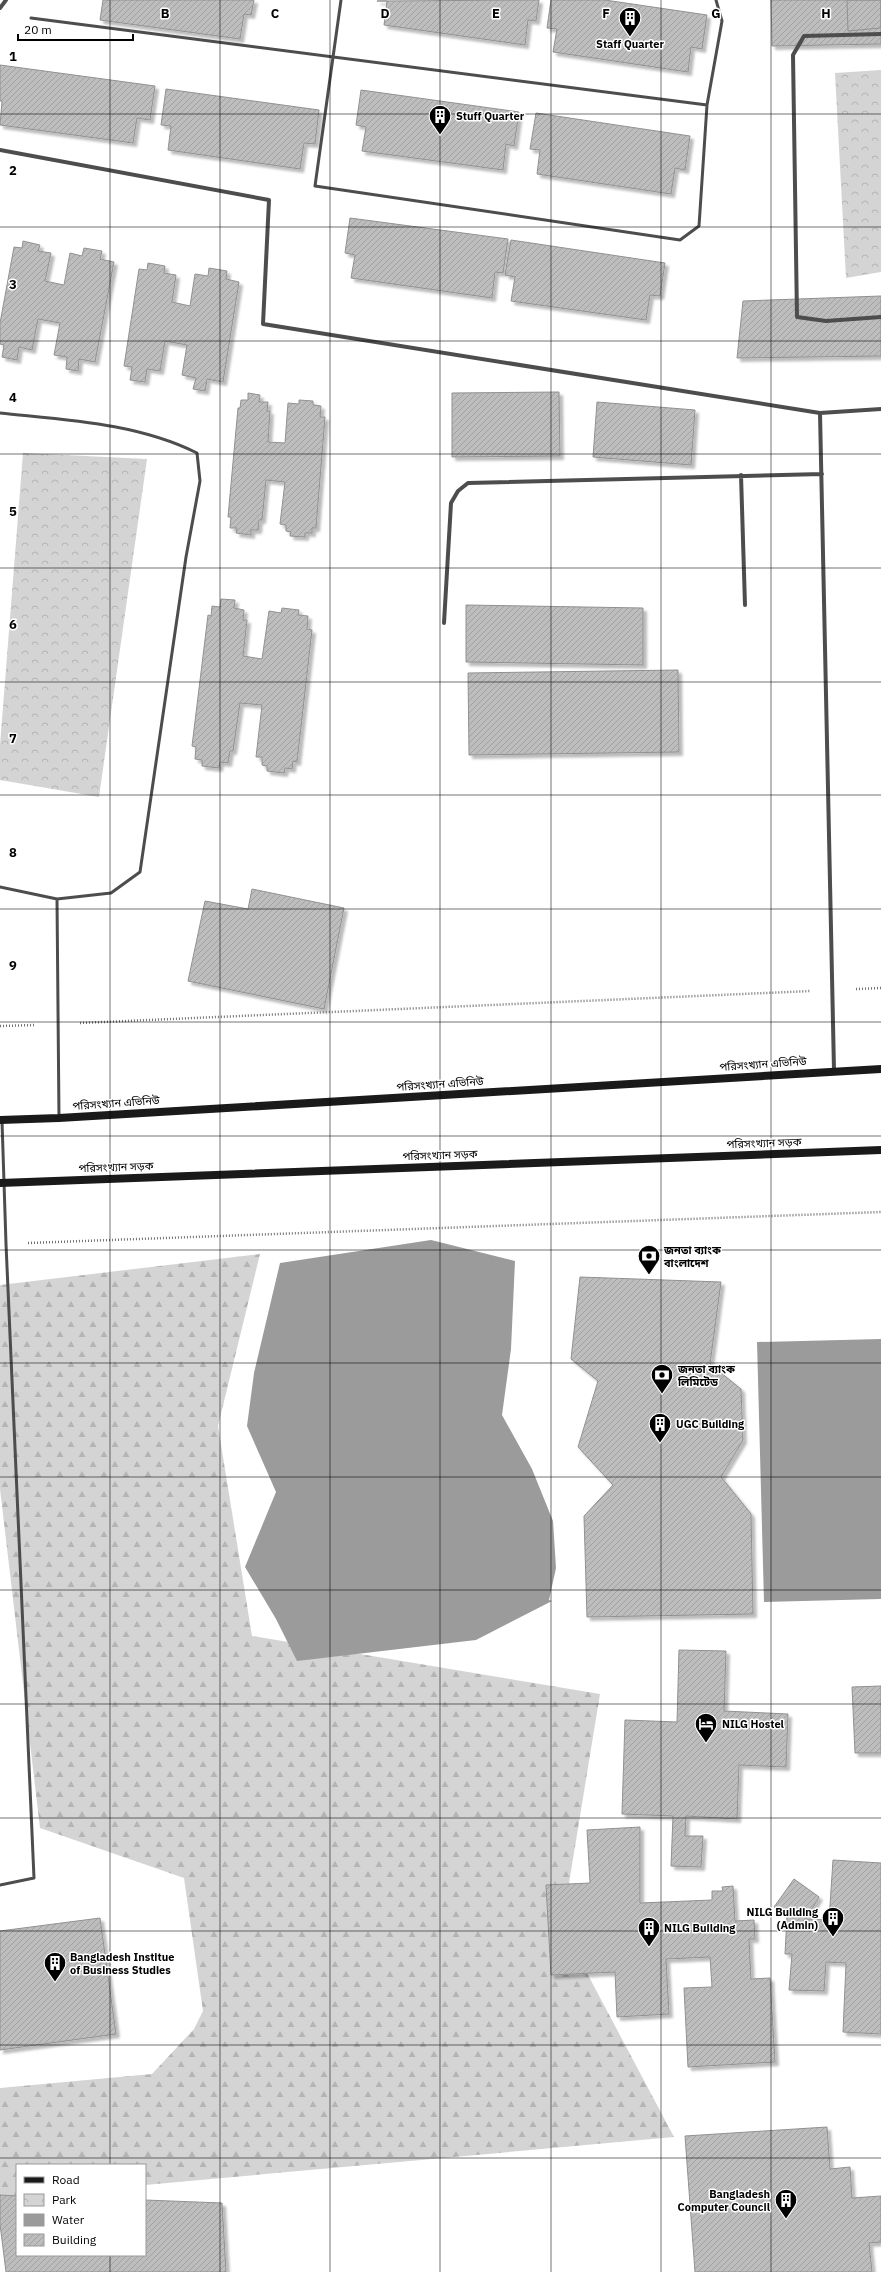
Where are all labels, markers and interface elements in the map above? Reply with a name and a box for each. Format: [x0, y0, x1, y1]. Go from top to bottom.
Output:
text: B [161, 5, 170, 22]
text: C [271, 5, 280, 22]
text: D [380, 5, 390, 22]
text: E [492, 5, 500, 22]
text: F [602, 5, 610, 22]
building icon: Staff Quarter [617, 5, 643, 38]
text: G [711, 5, 721, 22]
text: H [821, 5, 831, 22]
scale bar [18, 16, 133, 42]
text: 20 m [24, 22, 52, 37]
place label: Staff Quarter [596, 37, 664, 51]
text: 1 [9, 48, 17, 65]
building icon: Stuff Quarter [427, 103, 453, 136]
place label: Stuff Quarter [456, 109, 525, 123]
text: 2 [9, 162, 17, 179]
text: 3 [9, 276, 17, 293]
text: 4 [9, 389, 17, 406]
text: 5 [9, 503, 17, 520]
text: 6 [9, 616, 17, 633]
text: 7 [9, 730, 17, 747]
text: 8 [9, 844, 17, 861]
text: 9 [9, 957, 17, 974]
street label: পরিসংখ্যান এভিনিউ [719, 1054, 807, 1074]
street label: পরিসংখ্যান এভিনিউ [396, 1074, 484, 1094]
street label: পরিসংখ্যান এভিনিউ [72, 1093, 160, 1113]
street label: পরিসংখ্যান সড়ক [726, 1135, 802, 1151]
street label: পরিসংখ্যান সড়ক [402, 1147, 478, 1163]
street label: পরিসংখ্যান সড়ক [78, 1159, 154, 1175]
bank icon: জনতা ব্যাংক বাংলাদেশ [636, 1243, 662, 1276]
place label: জনতা ব্যাংক বাংলাদেশ [663, 1243, 722, 1270]
bank icon: জনতা ব্যাংক লিমিটেড [649, 1362, 675, 1395]
place label: জনতা ব্যাংক লিমিটেড [677, 1362, 736, 1389]
building icon: UGC Building [647, 1411, 673, 1444]
place label: UGC Building [676, 1417, 745, 1431]
hotel icon: NILG Hostel [693, 1711, 719, 1744]
place label: NILG Hostel [722, 1717, 785, 1731]
place label: NILG Building (Admin) [747, 1905, 819, 1932]
building icon: NILG Building (Admin) [820, 1905, 846, 1938]
building icon: NILG Building [636, 1915, 662, 1948]
place label: NILG Building [664, 1921, 736, 1935]
building icon: Bangladesh Institue of Business Studies [42, 1950, 68, 1983]
place label: Bangladesh Institue of Business Studies [70, 1950, 174, 1977]
legend [16, 2164, 146, 2256]
text: Road [52, 2172, 80, 2187]
place label: Bangladesh Computer Council [678, 2187, 771, 2214]
building icon: Bangladesh Computer Council [773, 2187, 799, 2220]
text: Park [52, 2192, 77, 2207]
text: Water [52, 2212, 85, 2227]
text: Building [52, 2232, 97, 2247]

